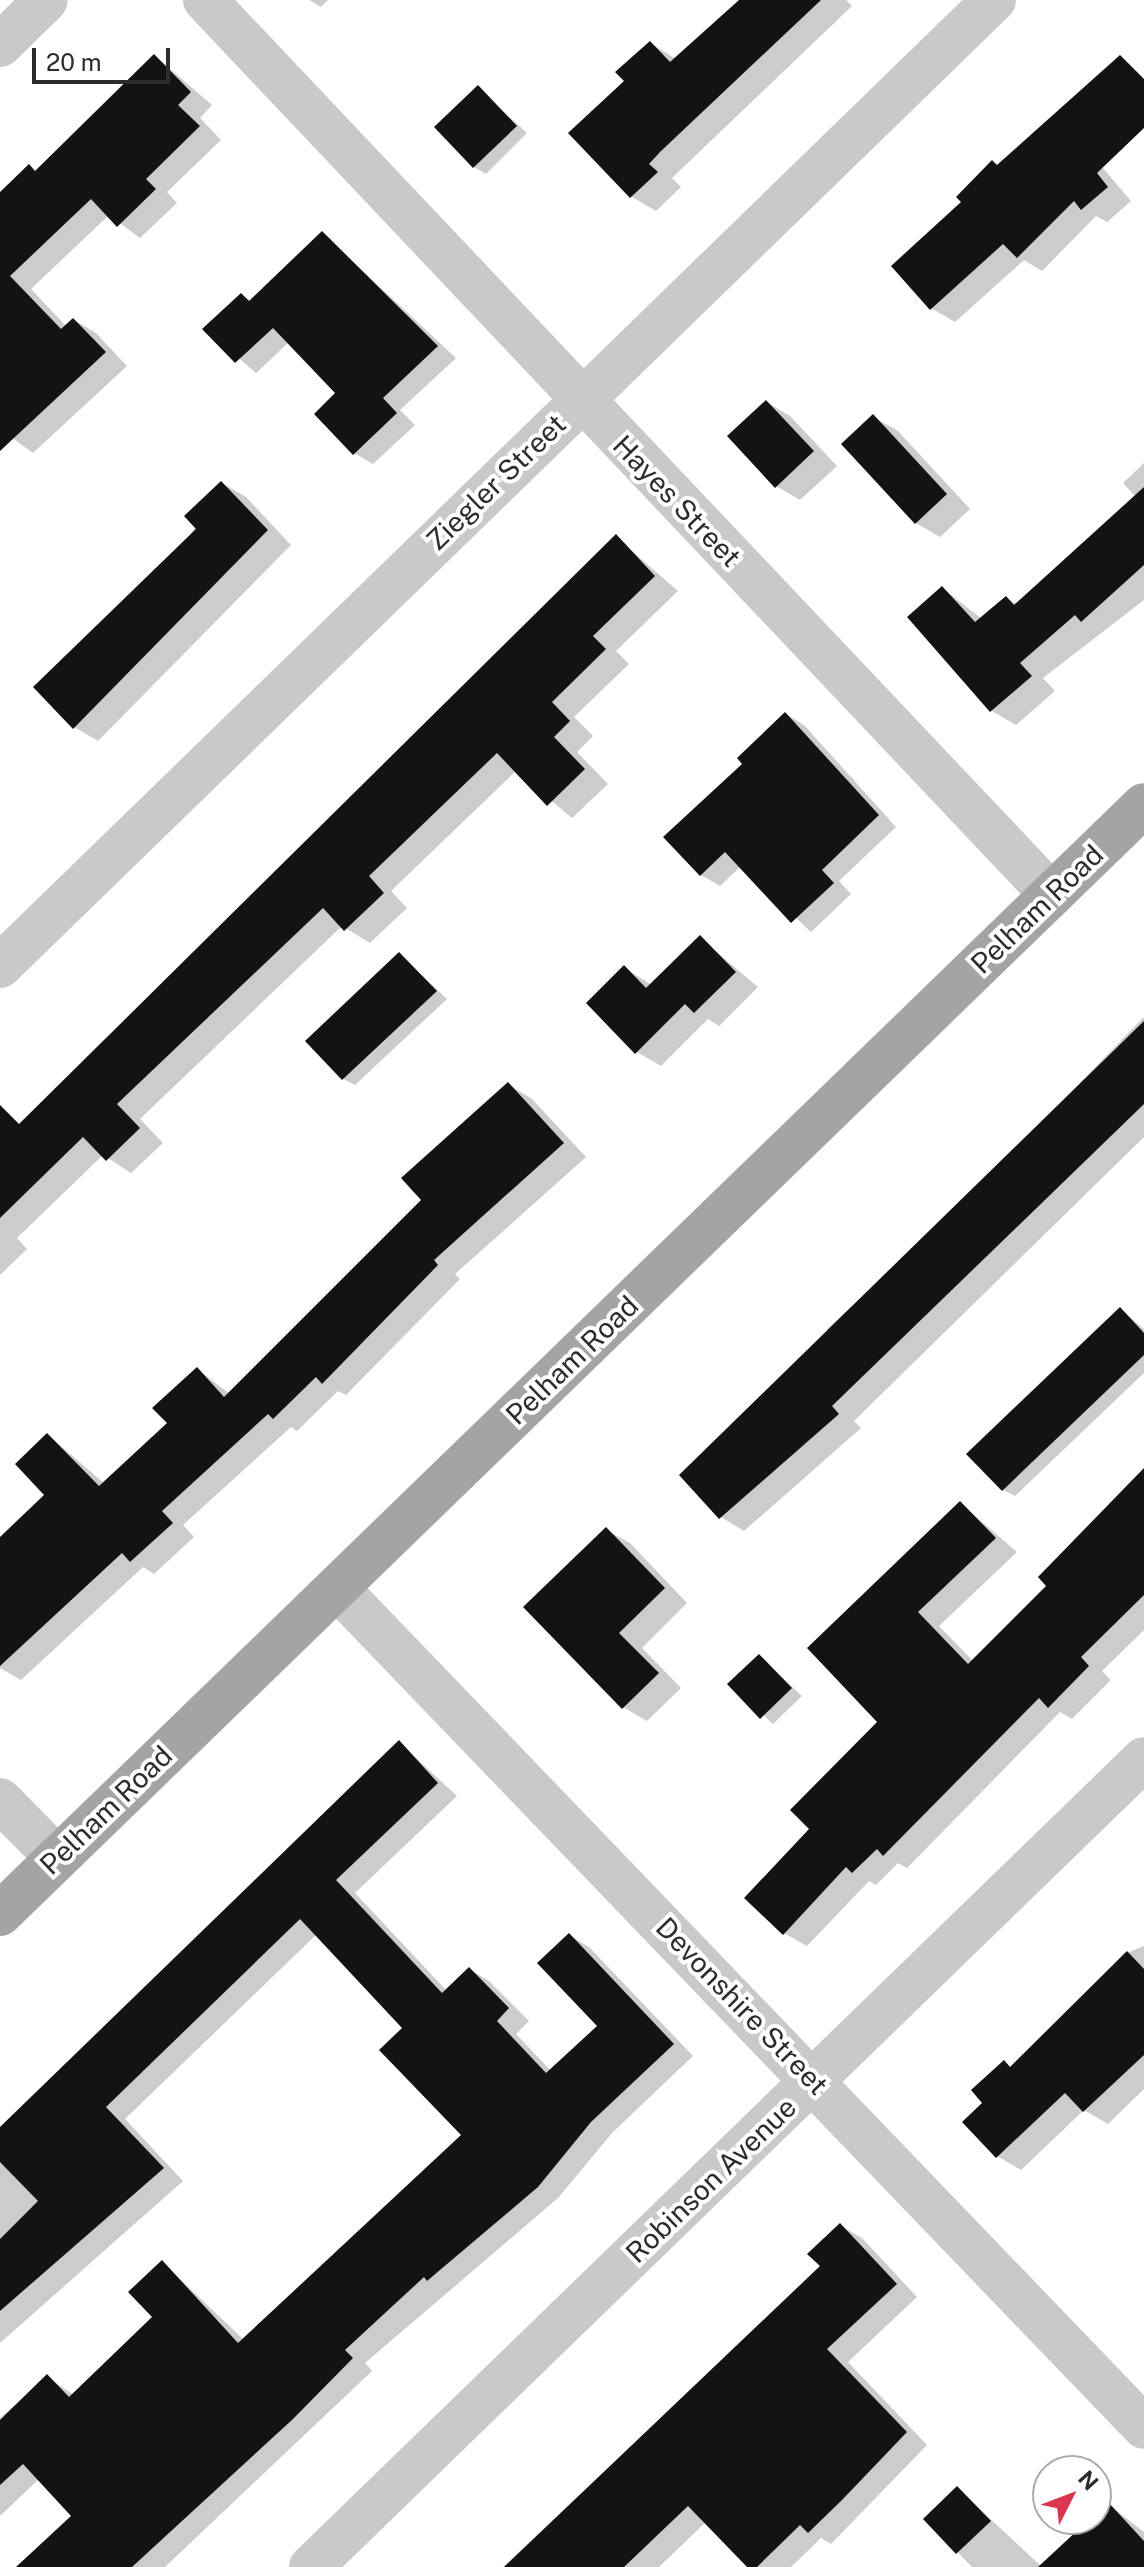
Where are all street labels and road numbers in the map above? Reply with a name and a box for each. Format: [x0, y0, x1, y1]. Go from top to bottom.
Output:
street label: Ziegler Street [419, 407, 573, 557]
street label: Hayes Street [606, 428, 748, 574]
street label: Pelham Road [964, 838, 1110, 980]
street label: Pelham Road [499, 1289, 645, 1431]
street label: Pelham Road [33, 1739, 179, 1881]
street label: Devonshire Street [649, 1910, 835, 2102]
street label: Robinson Avenue [619, 2090, 803, 2270]

